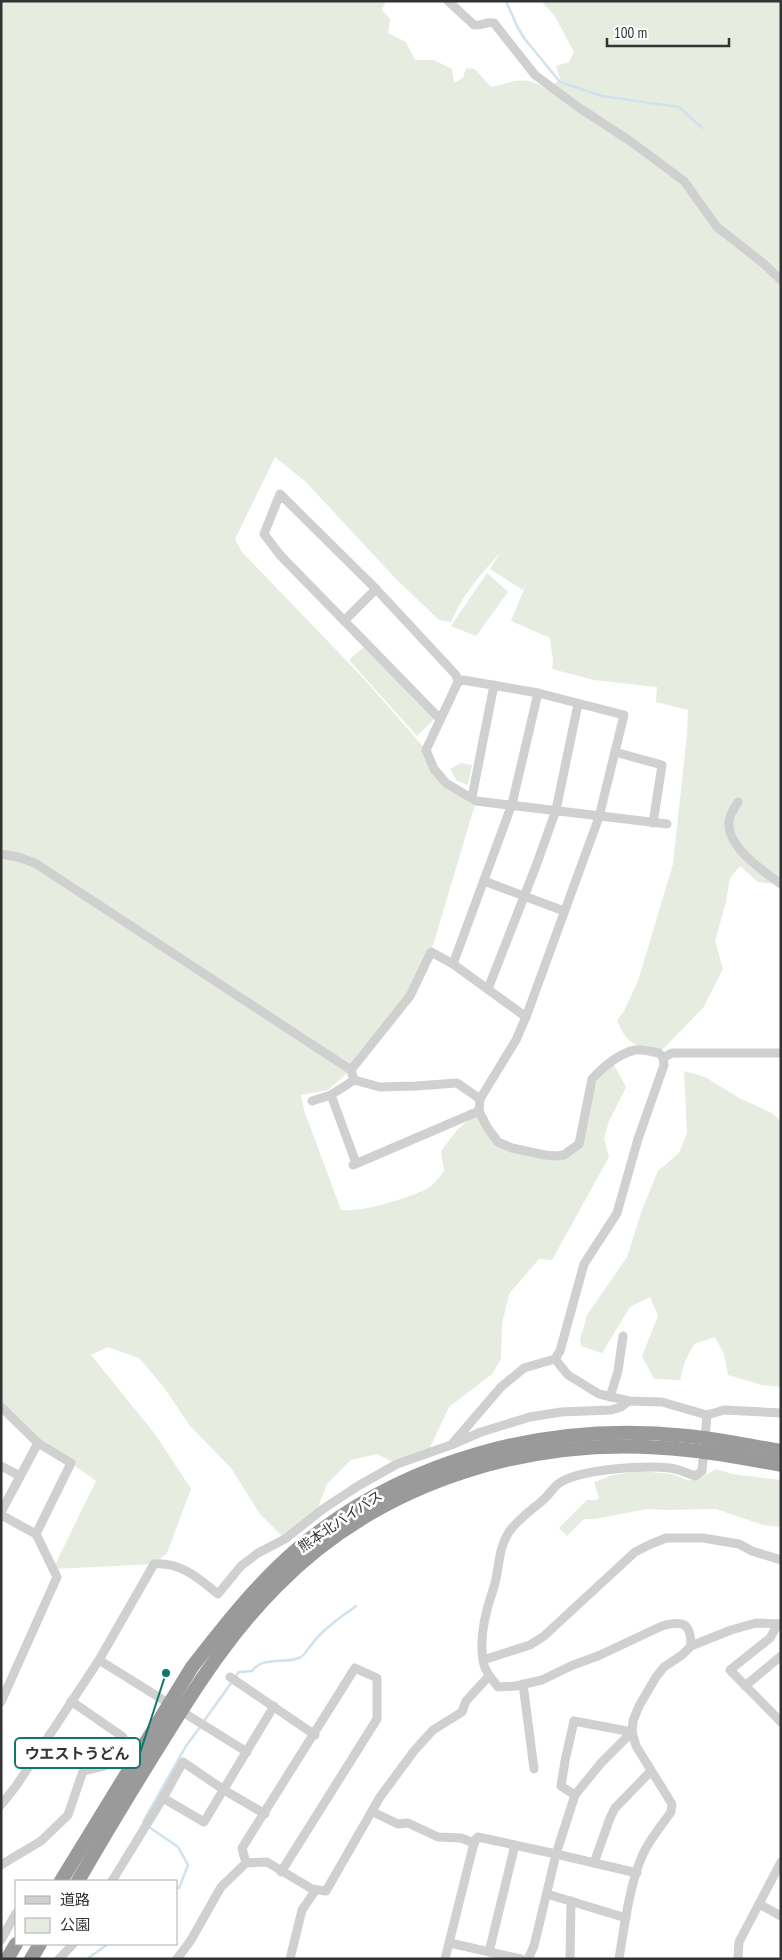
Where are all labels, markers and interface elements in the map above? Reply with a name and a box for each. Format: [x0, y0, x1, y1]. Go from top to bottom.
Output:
scale bar [607, 15, 730, 47]
text: 100 m [614, 23, 647, 42]
street label: 熊本北バイパス [294, 1486, 386, 1556]
callout: ウエストうどん [15, 1738, 140, 1768]
text: ウエストうどん [24, 1744, 130, 1763]
legend [15, 1880, 178, 1945]
text: 道路 [60, 1890, 90, 1909]
text: 公園 [60, 1915, 90, 1934]

